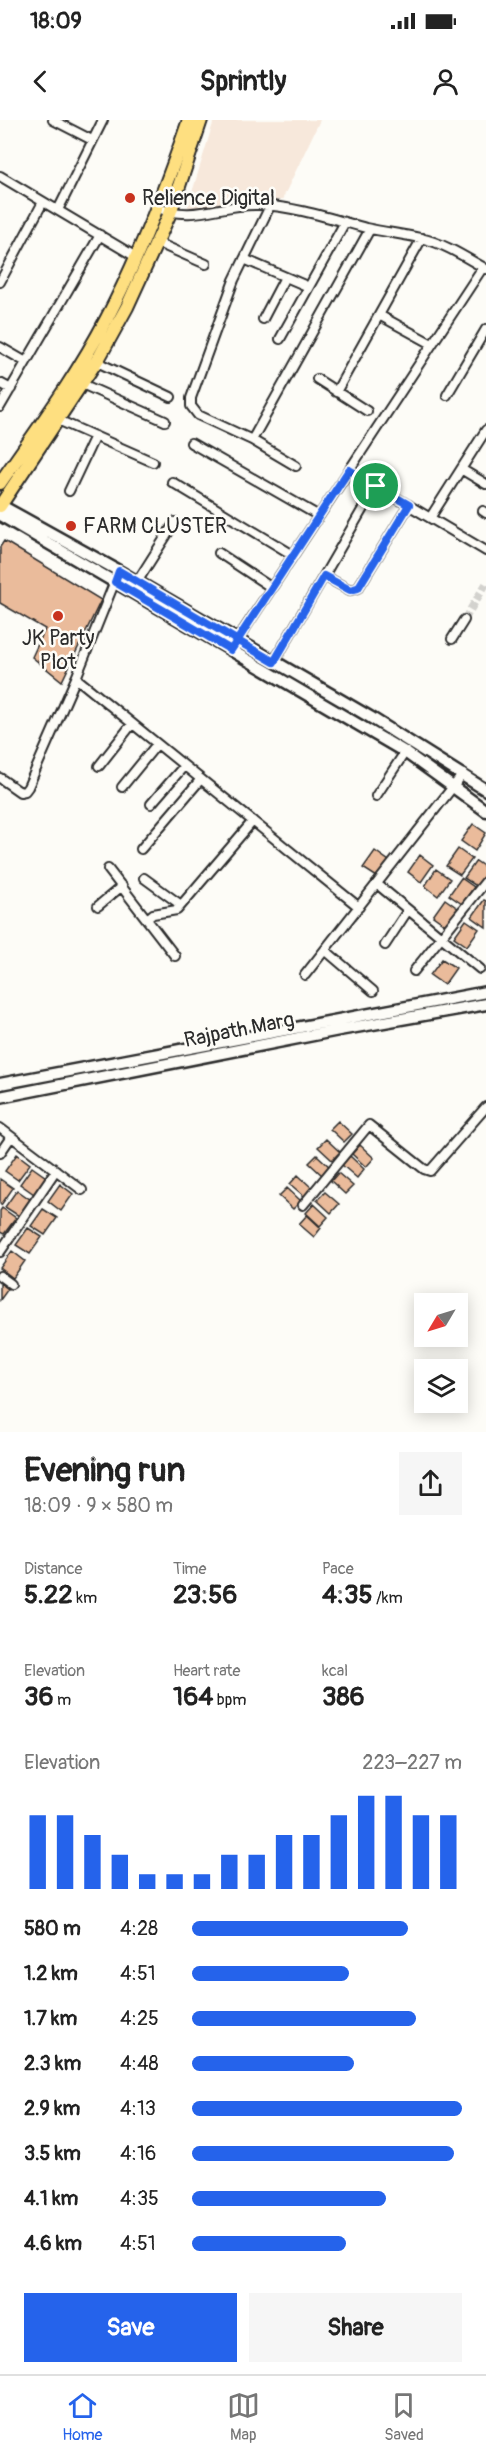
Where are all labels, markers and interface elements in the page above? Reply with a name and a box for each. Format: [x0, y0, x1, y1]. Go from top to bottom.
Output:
text: 18:09 [30, 7, 82, 35]
icon: back [24, 65, 57, 98]
text: Sprintly [200, 65, 286, 98]
icon: person [429, 65, 462, 98]
place label: Relience Digital [142, 185, 275, 212]
marker: Relience Digital [123, 191, 137, 205]
pin [350, 460, 401, 511]
icon: arrive [359, 469, 392, 502]
place label: FARM CLUSTER [83, 513, 227, 540]
marker: FARM CLUSTER [64, 519, 78, 533]
marker: JK Party Plot [51, 609, 65, 623]
place label: JK Party Plot [22, 625, 94, 676]
street label: Rajpath Marg [182, 1006, 296, 1054]
north arrow [414, 1293, 468, 1347]
map controls [414, 1293, 468, 1413]
button: layers [414, 1359, 468, 1413]
text: Evening run [24, 1450, 185, 1491]
button: share [399, 1452, 462, 1515]
text: 18:09 · 9 × 580 m [24, 1493, 173, 1518]
text: Distance [24, 1559, 83, 1579]
text: Time [173, 1559, 206, 1579]
text: Pace [322, 1559, 354, 1579]
text: 5.22 [24, 1579, 73, 1611]
text: 23:56 [173, 1579, 237, 1611]
text: 4:35 [322, 1579, 373, 1611]
text: km [73, 1588, 97, 1608]
text: /km [373, 1588, 403, 1608]
text: Elevation [24, 1661, 85, 1681]
text: Heart rate [173, 1661, 240, 1681]
text: kcal [322, 1661, 348, 1681]
text: 36 [24, 1681, 54, 1713]
text: 164 [173, 1681, 213, 1713]
text: 386 [322, 1681, 365, 1713]
text: m [54, 1690, 71, 1710]
text: bpm [213, 1690, 246, 1710]
text: Elevation [24, 1750, 100, 1775]
text: 223–227 m [362, 1750, 462, 1775]
text: 580 m [24, 1916, 81, 1941]
text: 4:28 [120, 1916, 158, 1941]
text: 1.2 km [24, 1961, 78, 1986]
text: 4:51 [120, 1961, 156, 1986]
text: 1.7 km [24, 2006, 77, 2031]
text: 4:25 [120, 2006, 159, 2031]
text: 2.3 km [24, 2051, 81, 2076]
text: 4:48 [120, 2051, 159, 2076]
text: 2.9 km [24, 2096, 80, 2121]
text: 4:13 [120, 2096, 156, 2121]
text: 3.5 km [24, 2141, 81, 2166]
text: 4:16 [120, 2141, 156, 2166]
text: 4.1 km [24, 2186, 78, 2211]
text: 4:35 [120, 2186, 159, 2211]
text: 4.6 km [24, 2231, 82, 2256]
text: 4:51 [120, 2231, 156, 2256]
button: Save [24, 2293, 237, 2362]
button: Share [249, 2293, 462, 2362]
tab: Home [62, 2389, 103, 2445]
tab: Map [227, 2389, 260, 2445]
tab: Saved [384, 2389, 424, 2445]

